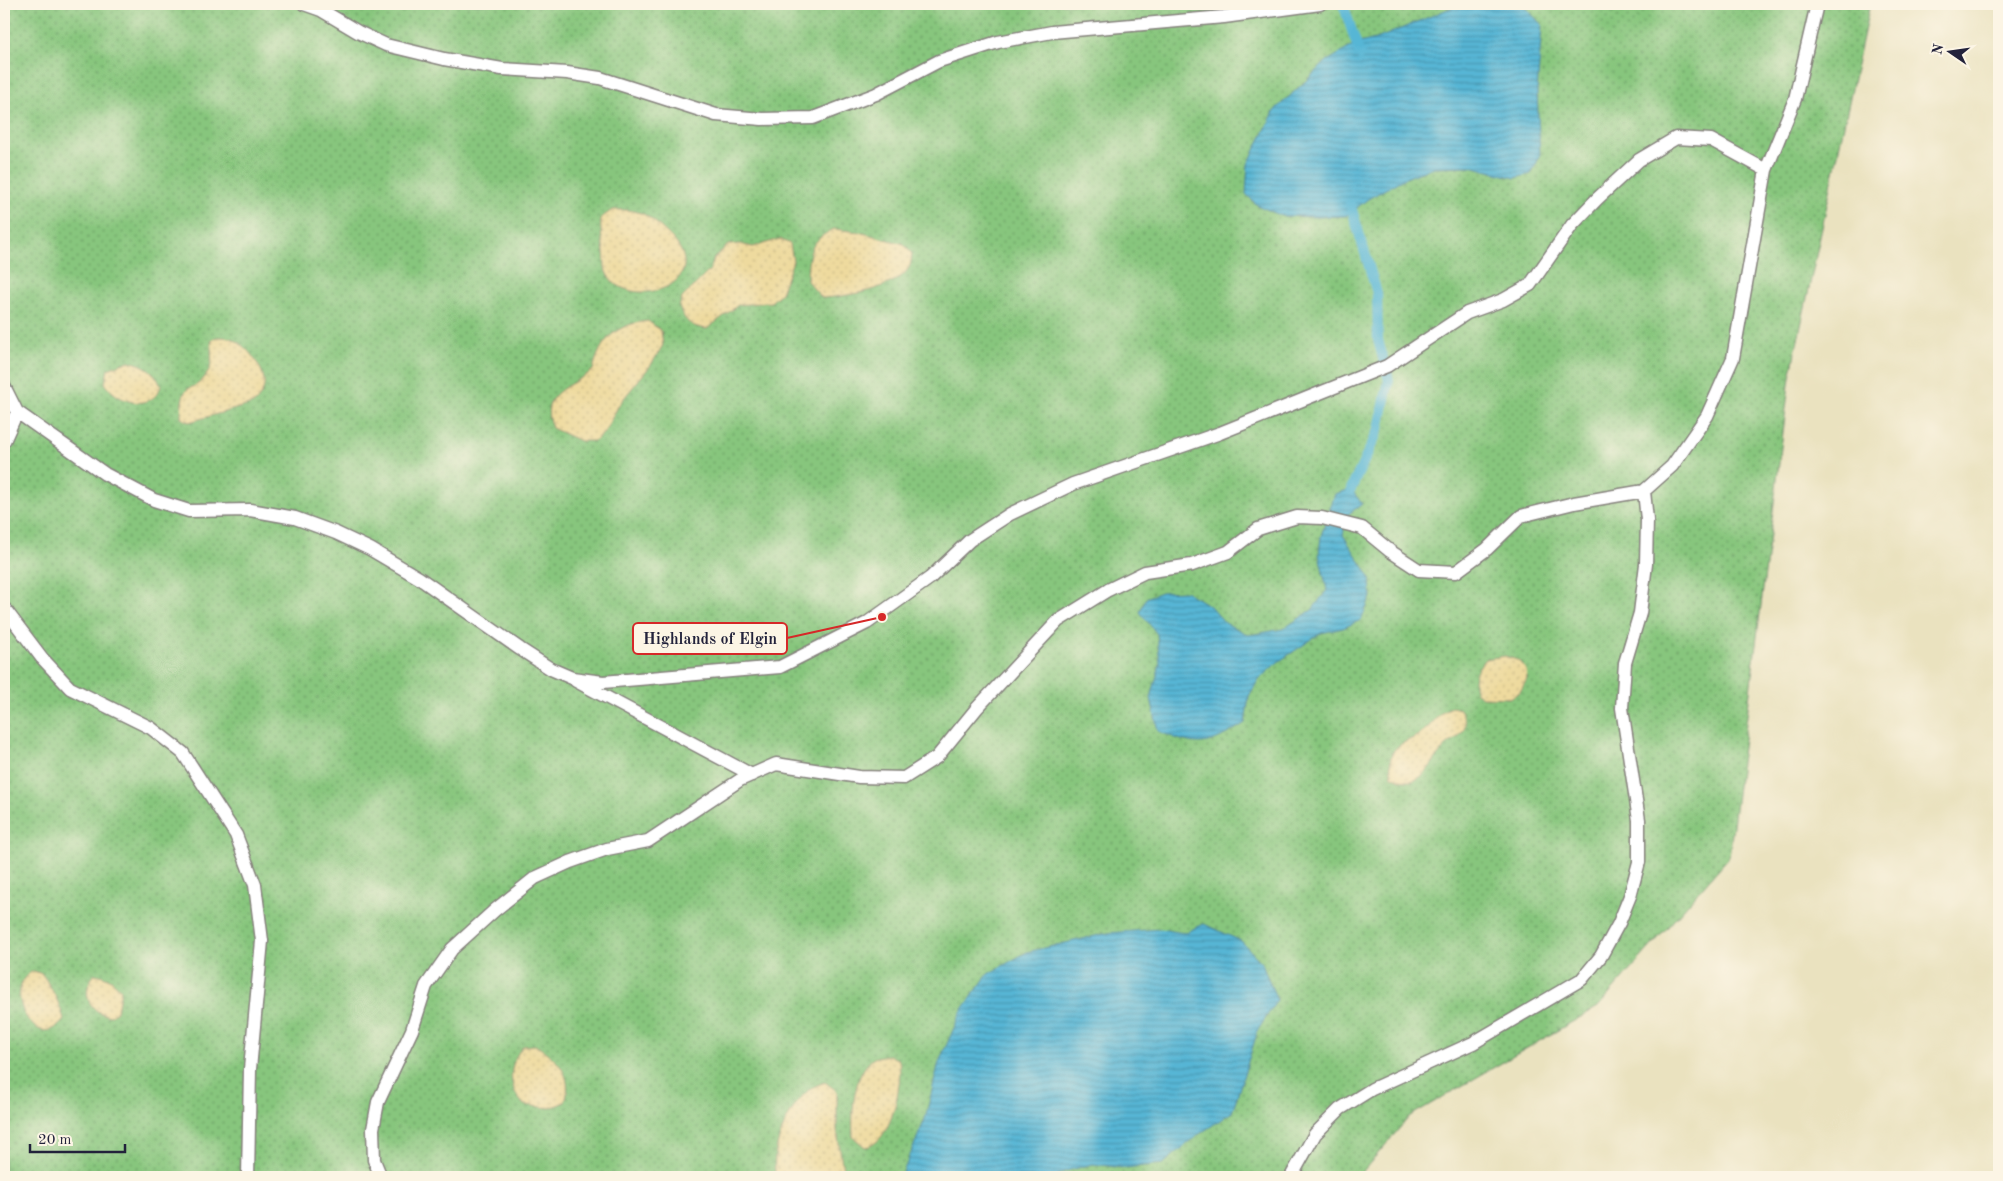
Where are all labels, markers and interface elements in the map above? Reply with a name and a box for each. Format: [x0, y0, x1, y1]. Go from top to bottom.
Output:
north arrow [1926, 28, 1976, 78]
text: N [1930, 42, 1946, 56]
callout: Highlands of Elgin [633, 623, 787, 654]
text: Highlands of Elgin [643, 632, 777, 648]
scale bar [30, 1121, 125, 1153]
text: 20 m [38, 1133, 72, 1148]

